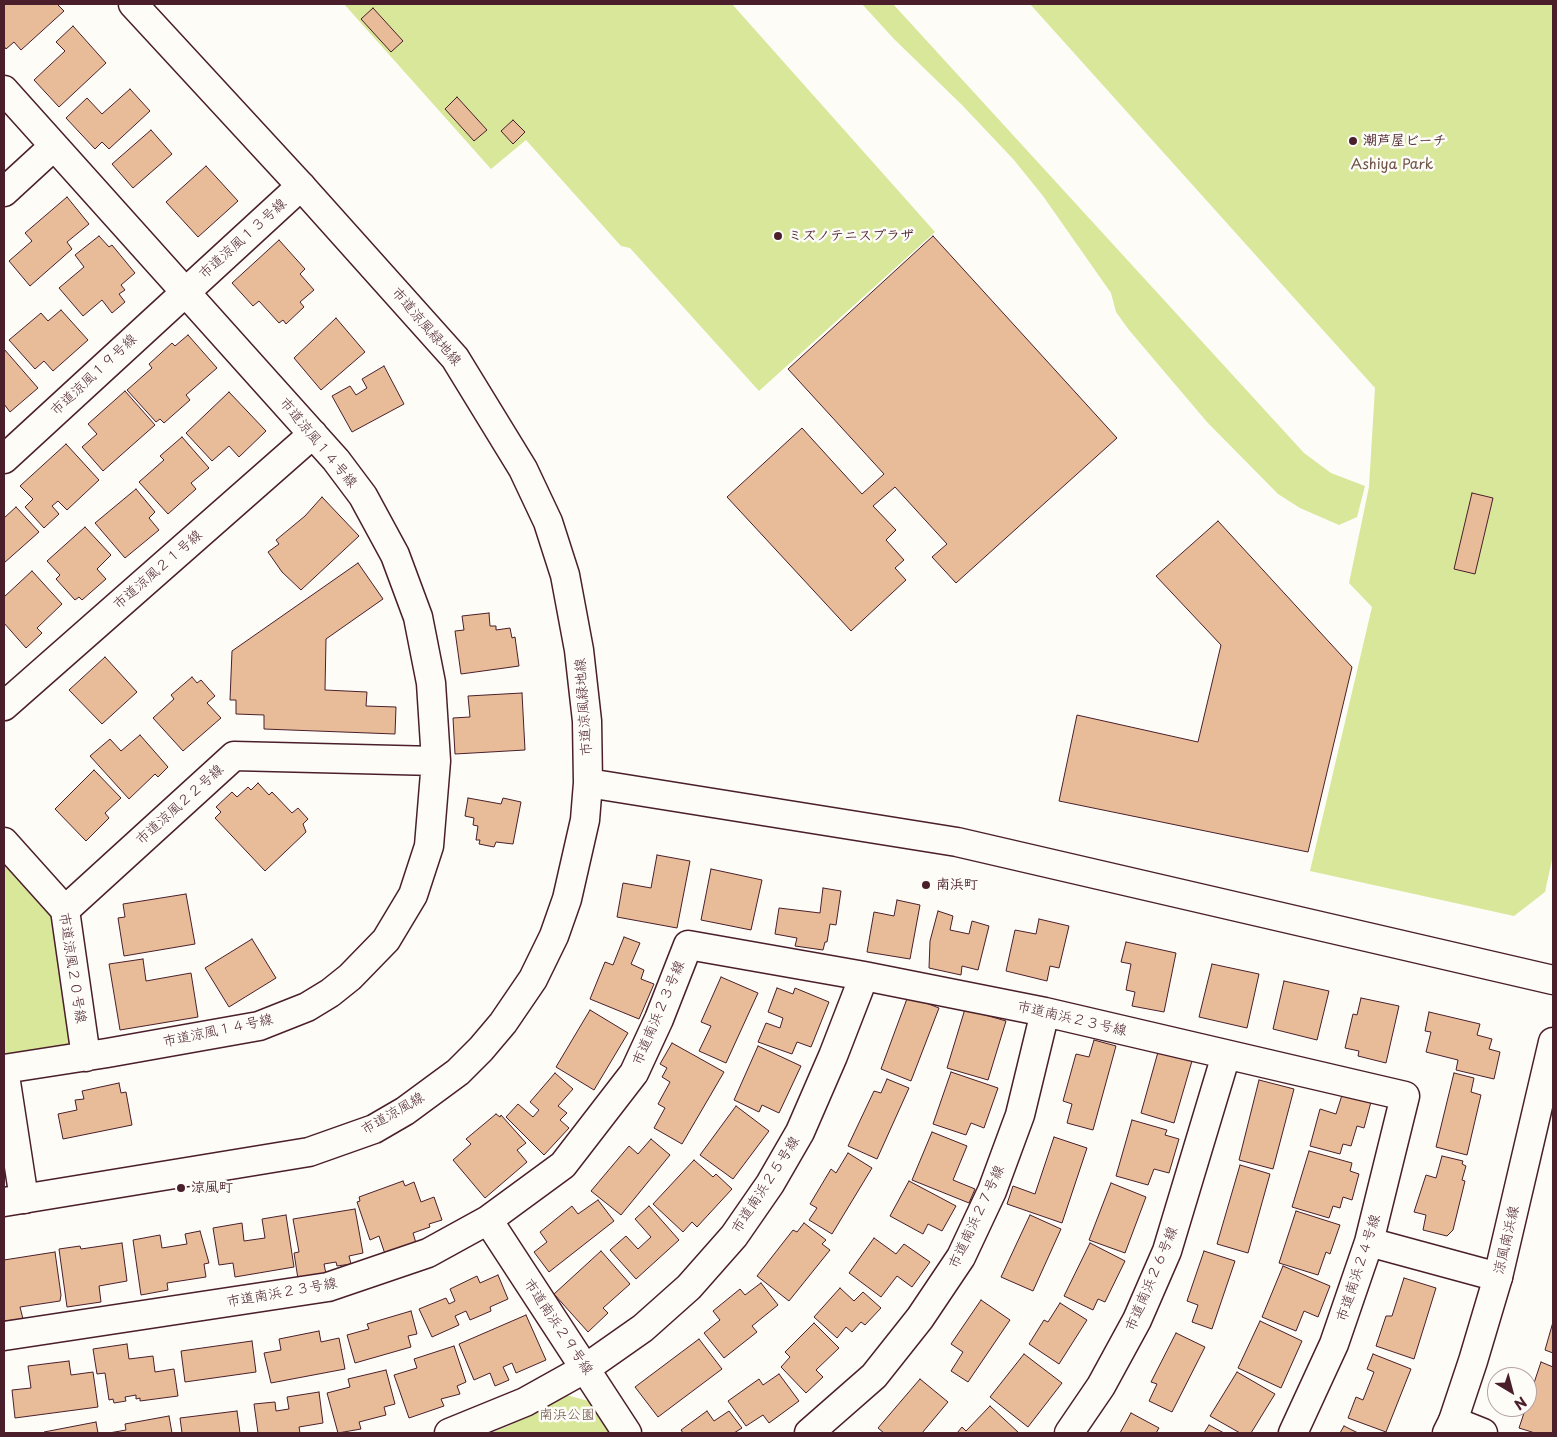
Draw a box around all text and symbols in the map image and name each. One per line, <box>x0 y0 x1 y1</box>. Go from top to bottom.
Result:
place label: 潮芦屋ビーチ <box>1363 133 1446 149</box>
marker: 潮芦屋ビーチ <box>1347 135 1359 147</box>
park label: Ashiya Park <box>1351 157 1433 173</box>
street label: 市道涼風１３号線 <box>196 195 290 283</box>
place label: ミズノテニスプラザ <box>788 228 914 244</box>
marker: ミズノテニスプラザ <box>772 230 784 242</box>
street label: 市道涼風緑地線 <box>388 285 464 369</box>
street label: 市道涼風１９号線 <box>47 331 141 419</box>
street label: 市道涼風１４号線 <box>276 395 360 491</box>
street label: 市道涼風２１号線 <box>110 527 206 613</box>
street label: 市道涼風緑地線 <box>572 658 596 756</box>
street label: 市道涼風２２号線 <box>133 761 227 849</box>
place label: 南浜町 <box>936 877 978 893</box>
marker: 南浜町 <box>920 879 932 891</box>
street label: 市道涼風２０号線 <box>55 911 89 1025</box>
street label: 市道南浜２３号線 <box>629 958 689 1068</box>
street label: 市道南浜２３号線 <box>1016 998 1128 1040</box>
street label: 市道涼風１４号線 <box>161 1011 275 1051</box>
street label: 市道涼風線 <box>358 1089 428 1139</box>
street label: 市道南浜２５号線 <box>728 1133 804 1237</box>
street label: 市道南浜２７号線 <box>946 1163 1008 1271</box>
place label: 涼風町 <box>191 1180 233 1196</box>
marker: 涼風町 <box>175 1182 187 1194</box>
street label: 涼風南浜線 <box>1491 1204 1523 1276</box>
street label: 市道南浜２４号線 <box>1334 1212 1384 1324</box>
street label: 市道南浜２６号線 <box>1122 1224 1182 1334</box>
street label: 市道南浜２３号線 <box>225 1275 339 1311</box>
street label: 市道南浜２９号線 <box>520 1276 596 1378</box>
north arrow <box>1487 1367 1537 1417</box>
text: N <box>1510 1392 1531 1415</box>
park label: 南浜公園 <box>539 1407 595 1423</box>

